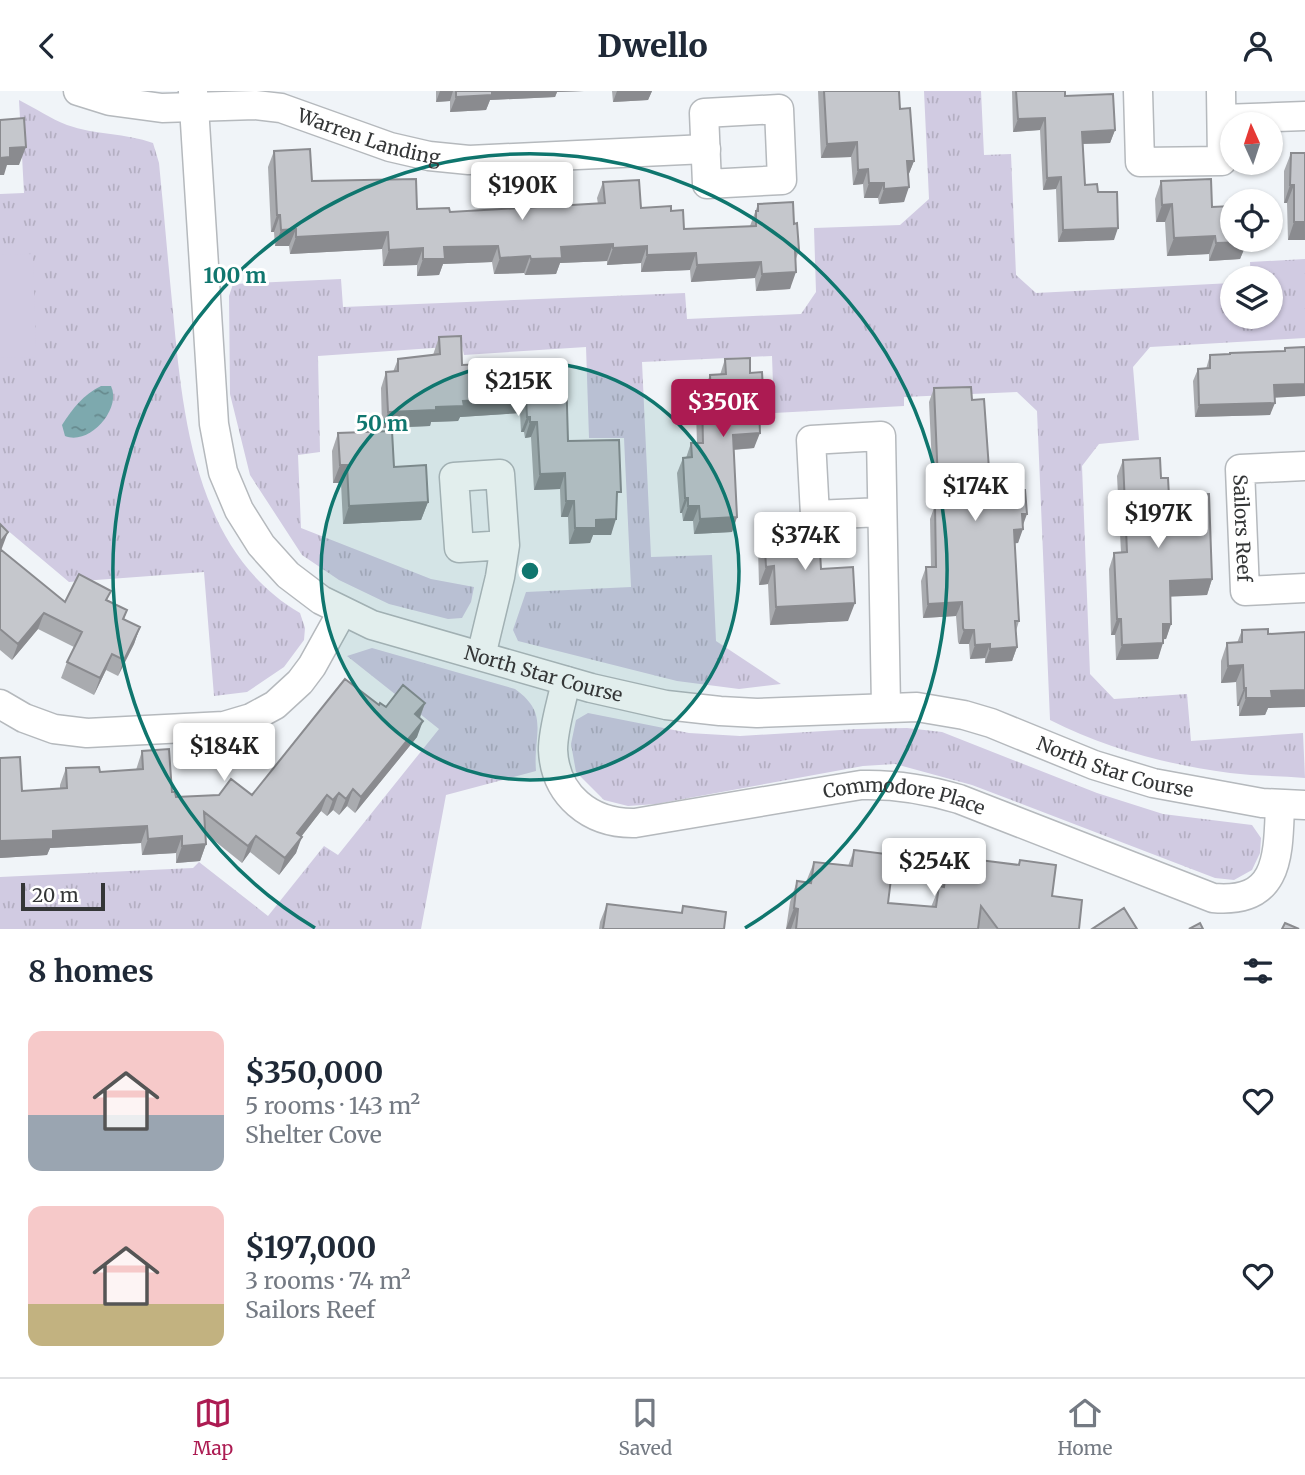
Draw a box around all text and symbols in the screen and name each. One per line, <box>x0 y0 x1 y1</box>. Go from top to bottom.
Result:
text: Dwello <box>597 26 708 66</box>
icon: back <box>28 27 66 65</box>
icon: person <box>1239 27 1277 65</box>
street label: Warren Landing <box>293 103 442 169</box>
north arrow <box>1220 112 1283 175</box>
map controls <box>1220 112 1283 329</box>
pin: $190K <box>473 163 571 222</box>
text: $190K <box>487 170 557 199</box>
button: locate <box>1220 189 1283 252</box>
text: 100 m <box>204 262 266 289</box>
button: layers <box>1220 266 1283 329</box>
pin: $215K <box>469 359 567 418</box>
text: $215K <box>484 366 552 395</box>
pin: $350K <box>674 379 772 439</box>
text: $350K <box>687 387 759 416</box>
text: 50 m <box>356 410 408 437</box>
pin: $174K <box>926 463 1024 523</box>
text: $174K <box>942 471 1008 500</box>
street label: Sailors Reef <box>1228 474 1257 583</box>
pin: $197K <box>1109 491 1207 550</box>
text: $197K <box>1124 498 1192 527</box>
pin: $374K <box>756 512 854 572</box>
text: $374K <box>770 520 840 549</box>
centre of rings <box>518 559 542 583</box>
street label: North Star Course <box>462 640 625 707</box>
pin: $184K <box>175 723 273 783</box>
text: $184K <box>189 731 259 760</box>
street label: North Star Course <box>1033 731 1196 802</box>
street label: Commodore Place <box>821 773 989 820</box>
pin: $254K <box>885 839 983 898</box>
text: $254K <box>898 846 970 875</box>
scale bar <box>21 880 105 912</box>
text: 20 m <box>32 883 79 907</box>
text: 8 homes <box>28 952 154 990</box>
icon: filters <box>1239 952 1277 990</box>
text: $350,000 <box>245 1053 383 1091</box>
icon: home <box>84 1059 168 1143</box>
icon: heart <box>1239 1082 1277 1120</box>
text: 5 rooms · 143 m² <box>245 1091 420 1120</box>
text: Shelter Cove <box>245 1120 382 1149</box>
text: $197,000 <box>245 1228 376 1266</box>
icon: home <box>84 1234 168 1318</box>
icon: heart <box>1239 1257 1277 1295</box>
text: 3 rooms · 74 m² <box>245 1266 411 1295</box>
text: Sailors Reef <box>245 1295 375 1324</box>
tab: Map <box>193 1394 233 1460</box>
tab: Saved <box>618 1394 672 1460</box>
tab: Home <box>1058 1394 1112 1460</box>

